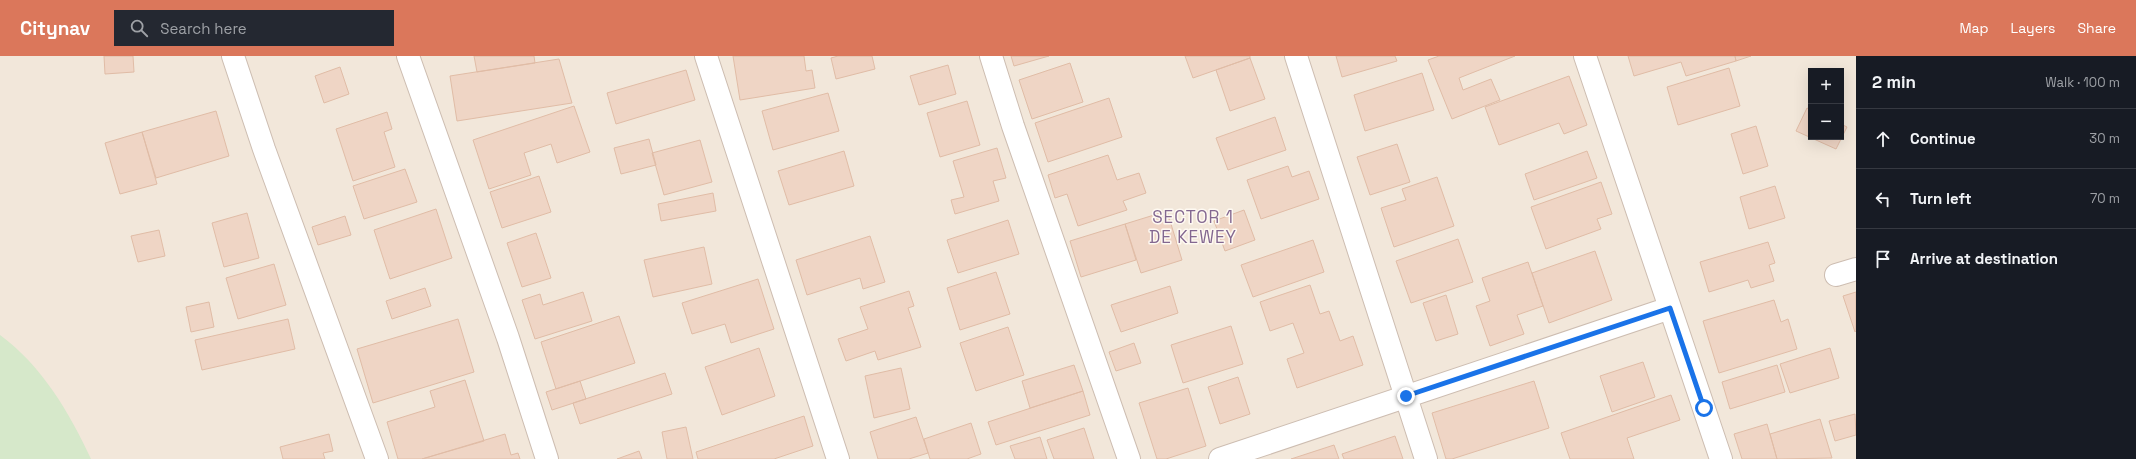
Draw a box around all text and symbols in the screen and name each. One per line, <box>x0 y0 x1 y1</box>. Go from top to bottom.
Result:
search box <box>114 10 394 46</box>
text: Citynav <box>20 16 90 41</box>
icon: search <box>128 17 150 39</box>
text: Search here <box>160 19 247 38</box>
text: Map <box>1959 19 1989 37</box>
text: Layers <box>2011 19 2055 37</box>
text: Share <box>2077 19 2116 37</box>
map controls <box>1808 68 1844 140</box>
button: + <box>1808 68 1844 104</box>
text: 2 min <box>1872 71 1916 93</box>
text: Walk · 100 m <box>2045 74 2120 91</box>
button: − <box>1808 104 1844 140</box>
icon: ahead <box>1872 128 1894 150</box>
text: Continue <box>1910 129 1976 148</box>
text: 30 m <box>2089 130 2120 147</box>
icon: left <box>1872 188 1894 210</box>
text: Turn left <box>1910 189 1972 208</box>
text: 70 m <box>2090 190 2120 207</box>
district label: SECTOR 1 DE KEWEY <box>1149 206 1237 248</box>
icon: arrive <box>1872 248 1894 270</box>
text: Arrive at destination <box>1910 249 2058 268</box>
route end <box>1397 387 1415 405</box>
route start <box>1695 399 1713 417</box>

